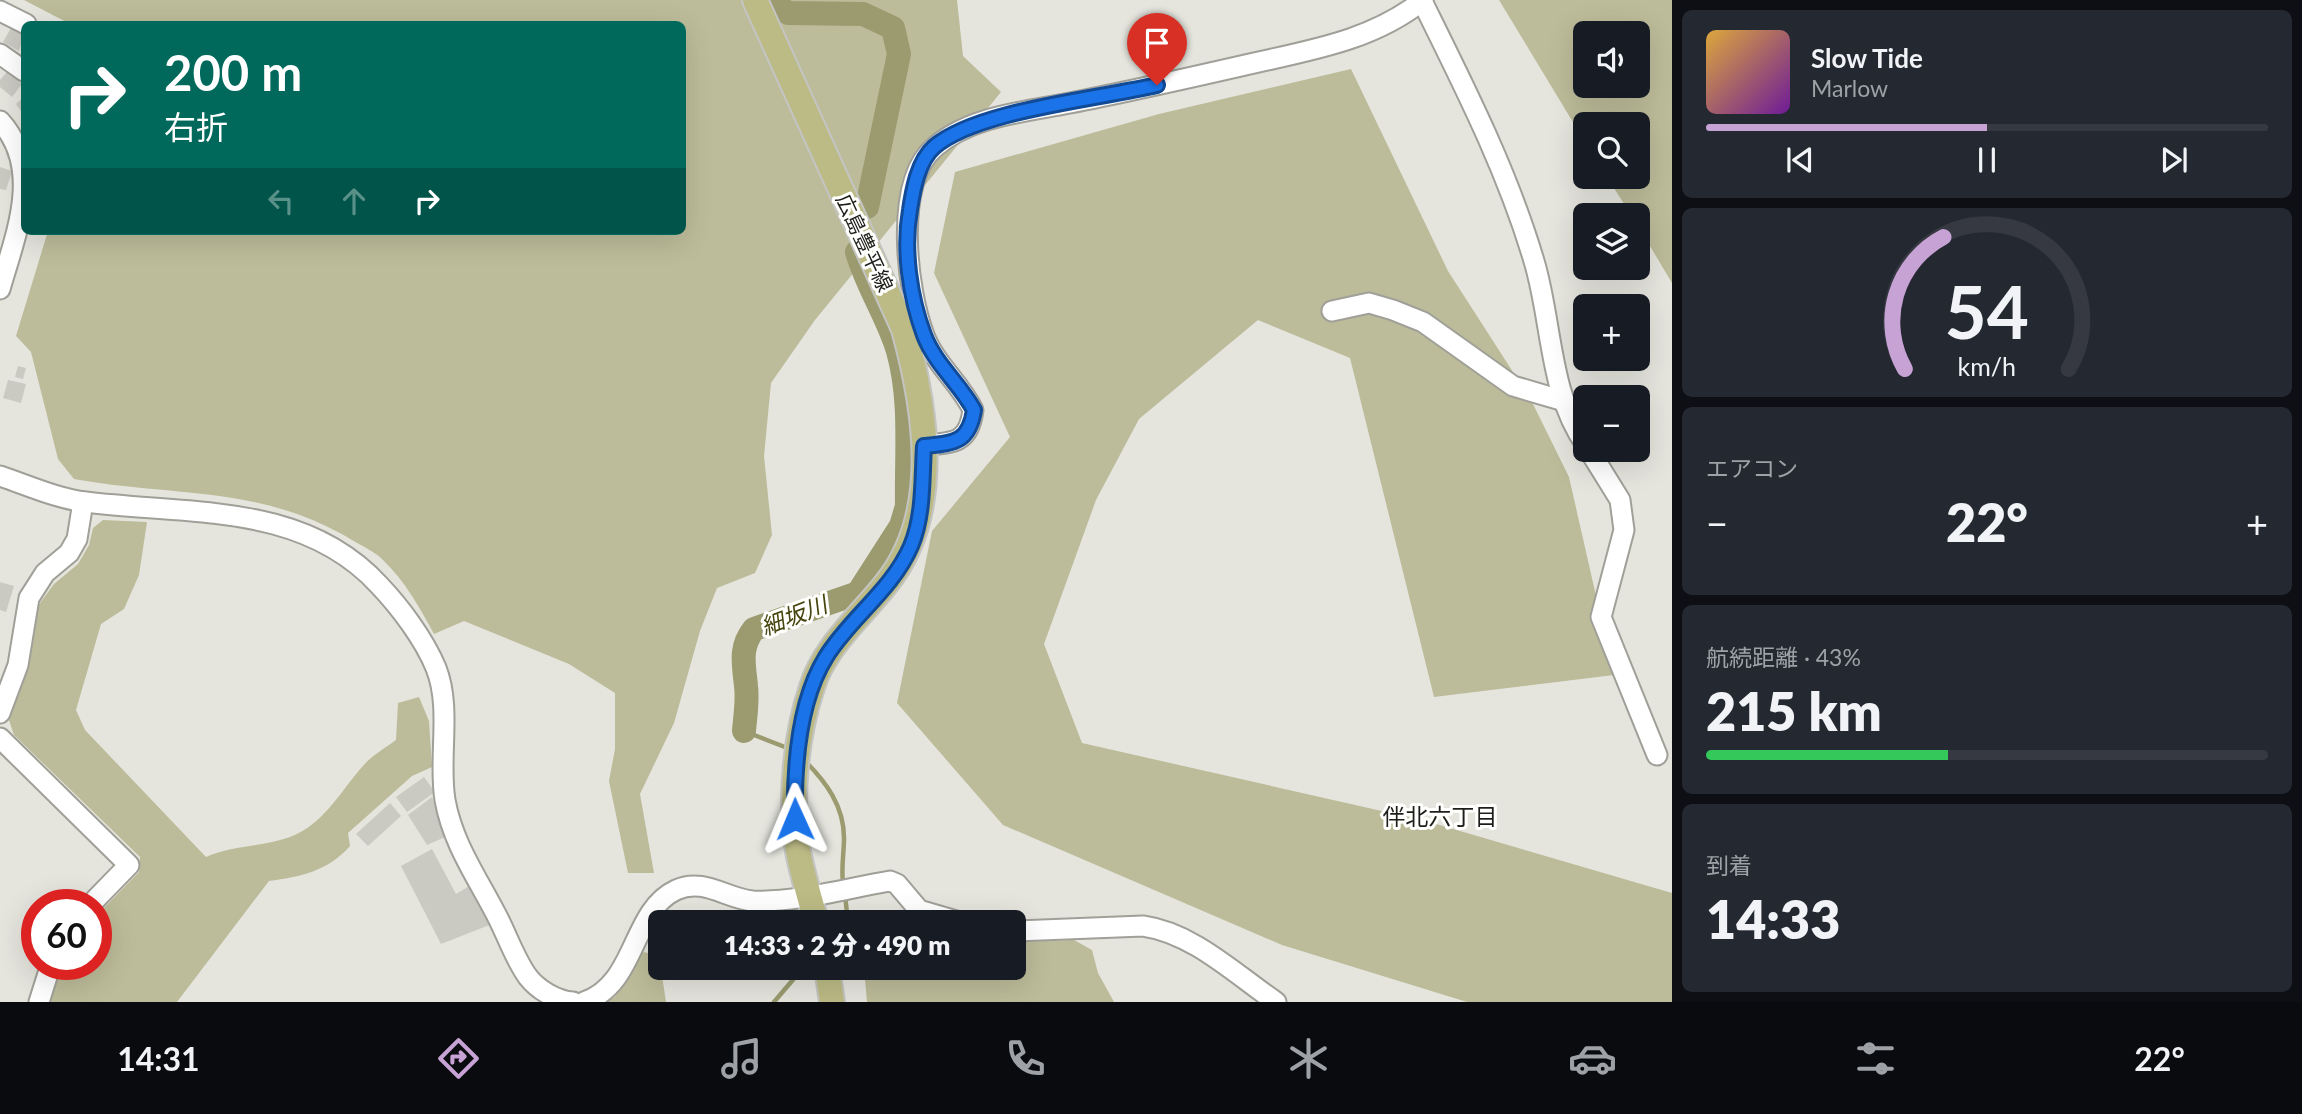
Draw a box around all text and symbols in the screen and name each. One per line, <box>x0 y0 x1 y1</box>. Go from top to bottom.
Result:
pin <box>1127 13 1187 85</box>
map controls <box>1573 21 1650 462</box>
button: sound <box>1573 21 1650 98</box>
icon: arrive <box>1138 24 1176 62</box>
text: Slow Tide <box>1811 42 1923 74</box>
text: 200 m <box>164 43 302 101</box>
icon: right <box>49 49 140 140</box>
text: Marlow <box>1811 74 1888 102</box>
text: 右折 <box>164 107 228 146</box>
button: search <box>1573 112 1650 189</box>
icon: previous <box>1781 141 1819 179</box>
icon: pause <box>1968 141 2006 179</box>
icon: next <box>2155 141 2193 179</box>
icon: left <box>262 182 300 220</box>
icon: ahead <box>335 182 373 220</box>
icon: right <box>408 182 446 220</box>
street label: 広島豊平線 <box>832 190 899 295</box>
button: layers <box>1573 203 1650 280</box>
text: 54 <box>1945 267 2029 355</box>
button: + <box>1573 294 1650 371</box>
text: km/h <box>1958 350 2016 380</box>
button: − <box>1573 385 1650 462</box>
text: エアコン <box>1706 454 1798 482</box>
text: 22° <box>1946 491 2028 553</box>
text: − <box>1706 500 1728 546</box>
text: + <box>2246 500 2268 546</box>
water label: 細坂川 <box>756 589 834 641</box>
text: 航続距離 · 43% <box>1706 643 1861 671</box>
text: 215 km <box>1706 680 1882 742</box>
position arrow <box>758 782 832 856</box>
district label: 伴北六丁目 <box>1383 802 1498 830</box>
text: 到着 <box>1706 851 1752 879</box>
text: 14:33 <box>1706 888 1840 950</box>
speed limit sign: 60 <box>21 889 112 980</box>
text: 14:33 · 2 分 · 490 m <box>724 929 950 961</box>
icon: directions <box>434 1034 483 1083</box>
icon: music <box>717 1034 766 1083</box>
icon: phone <box>1001 1034 1050 1083</box>
icon: climate <box>1284 1034 1333 1083</box>
icon: car <box>1568 1034 1617 1083</box>
icon: filters <box>1851 1034 1900 1083</box>
text: 14:31 <box>117 1039 200 1078</box>
text: 22° <box>2134 1039 2185 1078</box>

